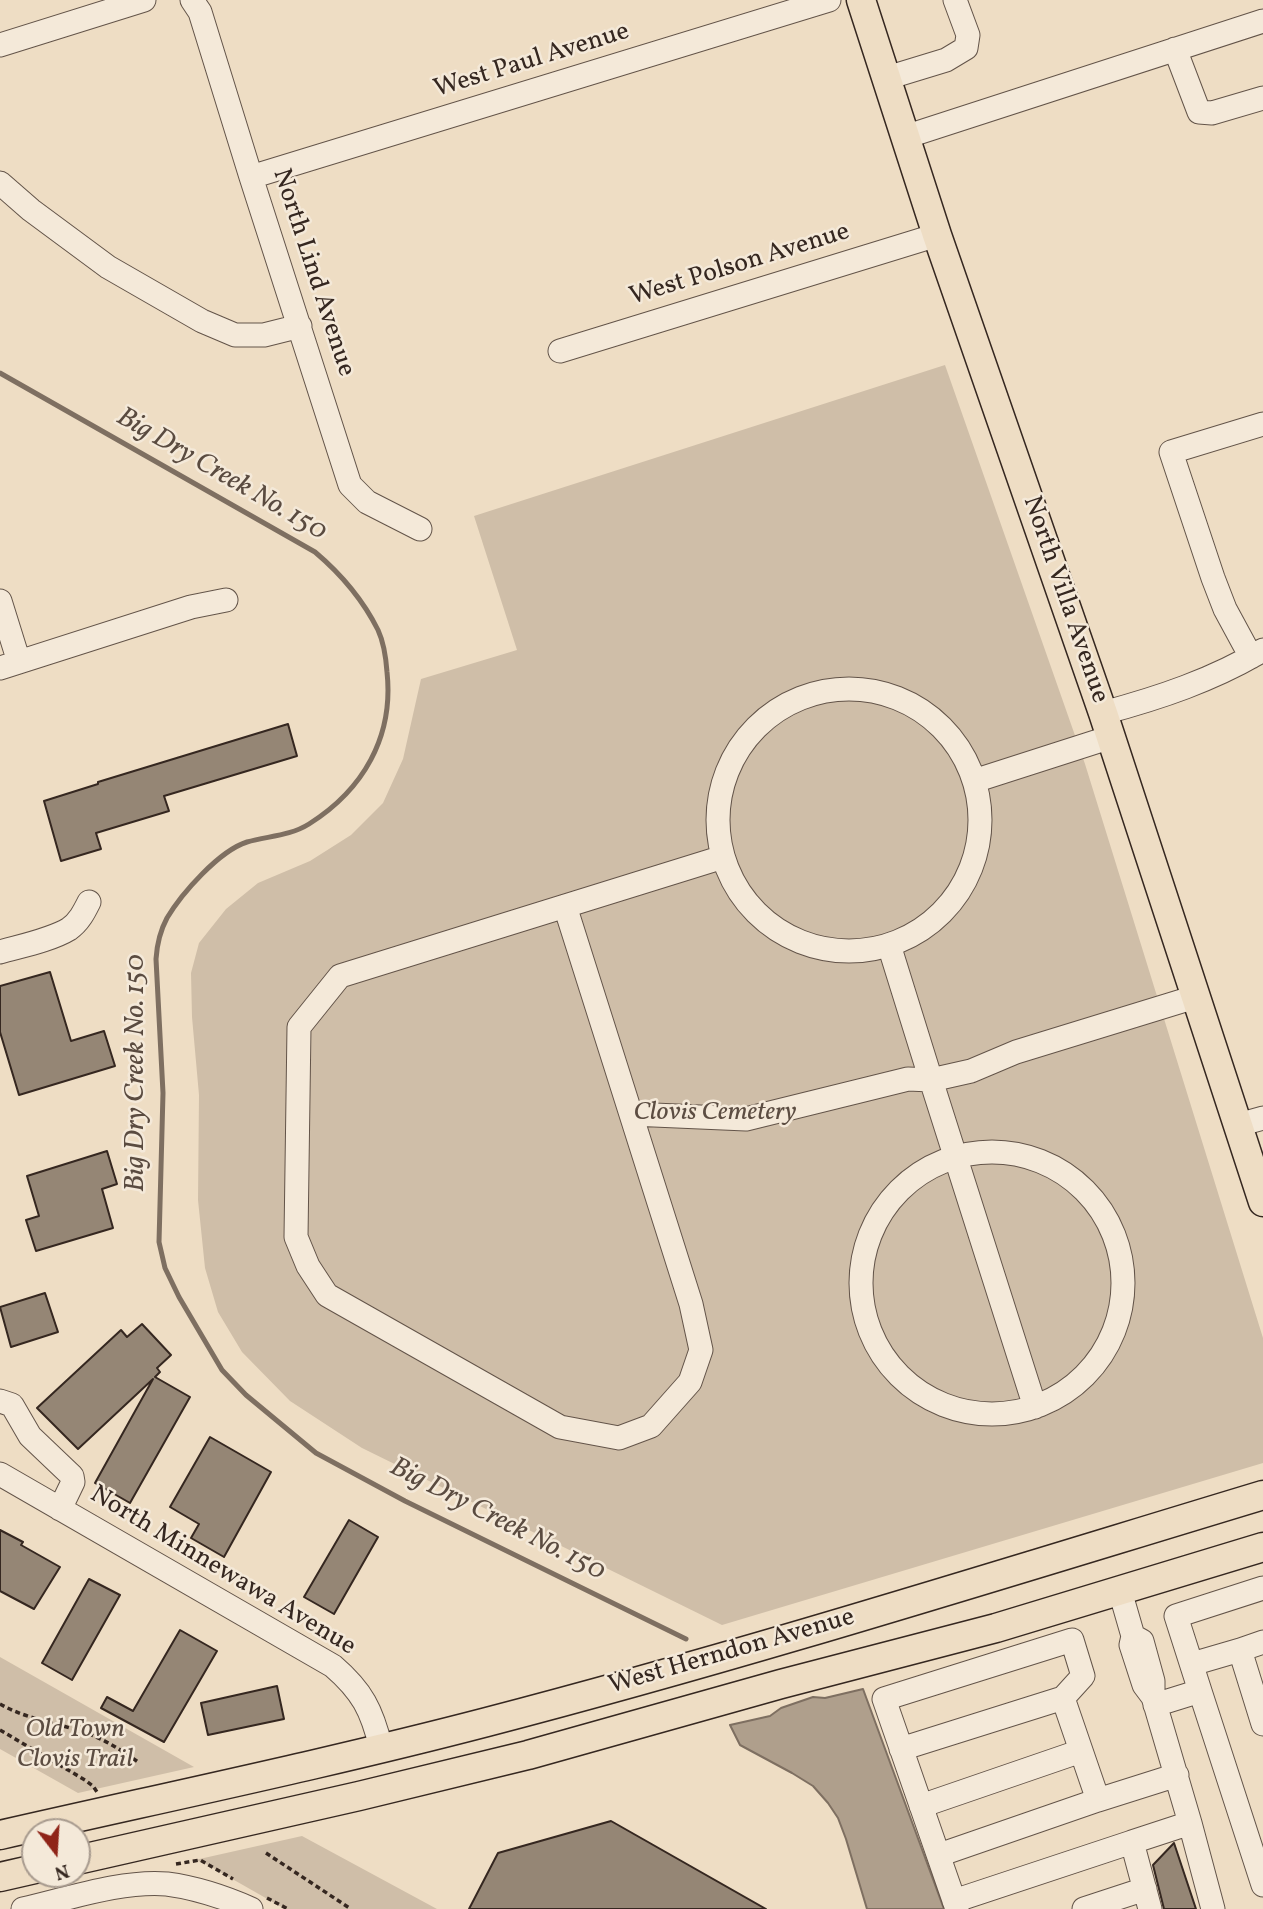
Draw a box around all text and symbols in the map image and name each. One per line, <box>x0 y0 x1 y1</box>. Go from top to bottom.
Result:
street label: West Paul Avenue <box>431 17 633 107</box>
street label: North Lind Avenue <box>264 165 360 381</box>
street label: West Polson Avenue <box>626 218 854 314</box>
water label: Big Dry Creek No. 150 <box>109 402 333 550</box>
street label: North Villa Avenue <box>1014 492 1114 708</box>
water label: Big Dry Creek No. 150 <box>121 954 155 1192</box>
park label: Clovis Cemetery <box>634 1098 796 1130</box>
water label: Big Dry Creek No. 150 <box>383 1452 611 1590</box>
street label: North Minnewawa Avenue <box>83 1480 361 1664</box>
street label: West Herndon Avenue <box>605 1603 859 1703</box>
park label: Old Town Clovis Trail <box>17 1715 133 1776</box>
north arrow <box>21 1818 91 1888</box>
text: N <box>51 1857 72 1886</box>

